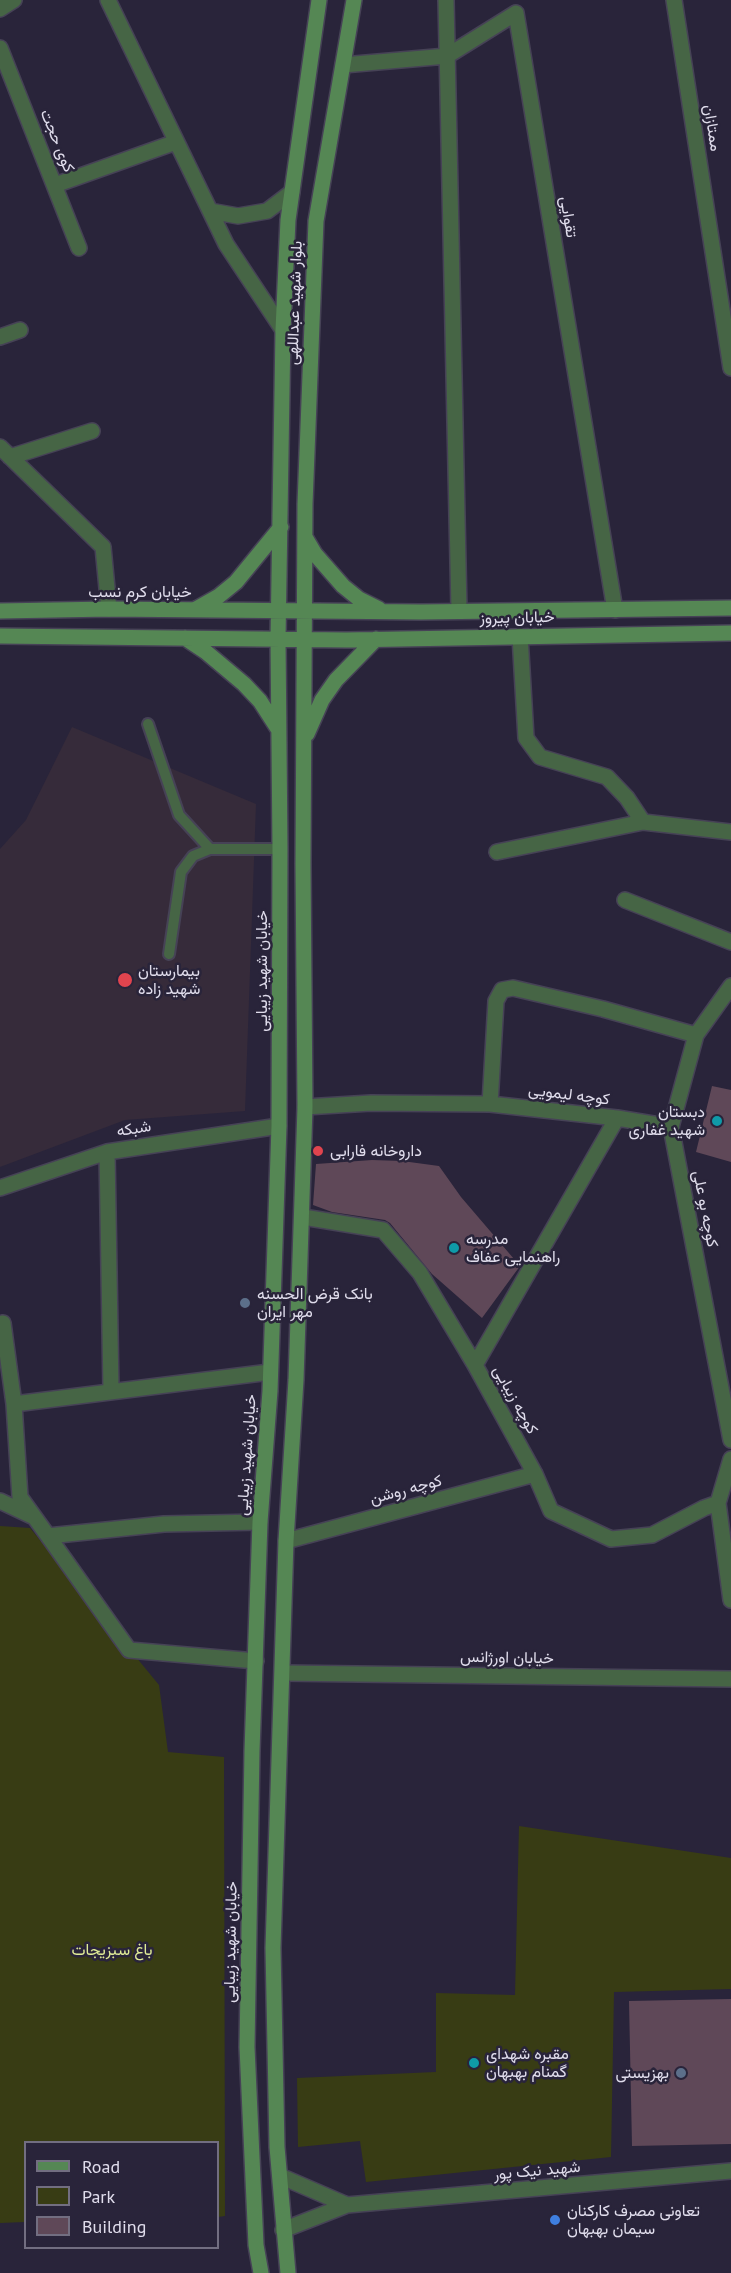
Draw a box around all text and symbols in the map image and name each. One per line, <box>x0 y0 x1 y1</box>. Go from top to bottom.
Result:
street label: ممتازان <box>699 103 725 153</box>
street label: کوی حجت <box>36 107 78 175</box>
street label: تقوایی <box>555 195 581 239</box>
street label: بلوار شهید عبداللهی <box>283 241 307 365</box>
street label: خیابان کرم نسب <box>88 582 192 602</box>
street label: خیابان پیروز <box>479 608 555 628</box>
street label: خیابان شهید زیبایی <box>252 910 272 1032</box>
place label: بیمارستان شهید زاده <box>138 961 200 999</box>
marker: بیمارستان شهید زاده <box>116 971 134 989</box>
street label: کوچه لیمویی <box>527 1080 611 1110</box>
place label: دبستان شهید غفاری <box>629 1102 705 1140</box>
marker: دبستان شهید غفاری <box>710 1114 724 1128</box>
street label: شبکه <box>115 1117 153 1141</box>
place label: داروخانه فارابی <box>330 1141 422 1161</box>
marker: داروخانه فارابی <box>311 1144 325 1158</box>
street label: کوچه بو علی <box>688 1169 722 1249</box>
place label: مدرسه راهنمایی عفاف <box>466 1229 560 1267</box>
marker: مدرسه راهنمایی عفاف <box>447 1241 461 1255</box>
place label: بانک قرض الحسنه مهر ایران <box>257 1284 373 1322</box>
marker: بانک قرض الحسنه مهر ایران <box>238 1296 252 1310</box>
street label: کوچه زیبایی <box>488 1362 542 1438</box>
street label: خیابان شهید زیبایی <box>233 1394 261 1516</box>
street label: کوچه روشن <box>368 1471 444 1509</box>
street label: خیابان اورژانس <box>460 1648 554 1668</box>
street label: خیابان شهید زیبایی <box>220 1881 242 2003</box>
park label: باغ سبزیجات <box>72 1940 152 1960</box>
place label: مقبره شهدای گمنام بهبهان <box>486 2044 569 2082</box>
marker: مقبره شهدای گمنام بهبهان <box>467 2056 481 2070</box>
place label: بهزیستی <box>616 2063 669 2083</box>
marker: بهزیستی <box>674 2066 688 2080</box>
legend <box>24 2141 219 2249</box>
text: Road <box>82 2155 120 2178</box>
street label: شهید نیک پور <box>493 2158 581 2184</box>
text: Park <box>82 2185 115 2208</box>
place label: تعاونی مصرف کارکنان سیمان بهبهان <box>567 2201 700 2239</box>
marker: تعاونی مصرف کارکنان سیمان بهبهان <box>548 2213 562 2227</box>
text: Building <box>82 2215 146 2238</box>

